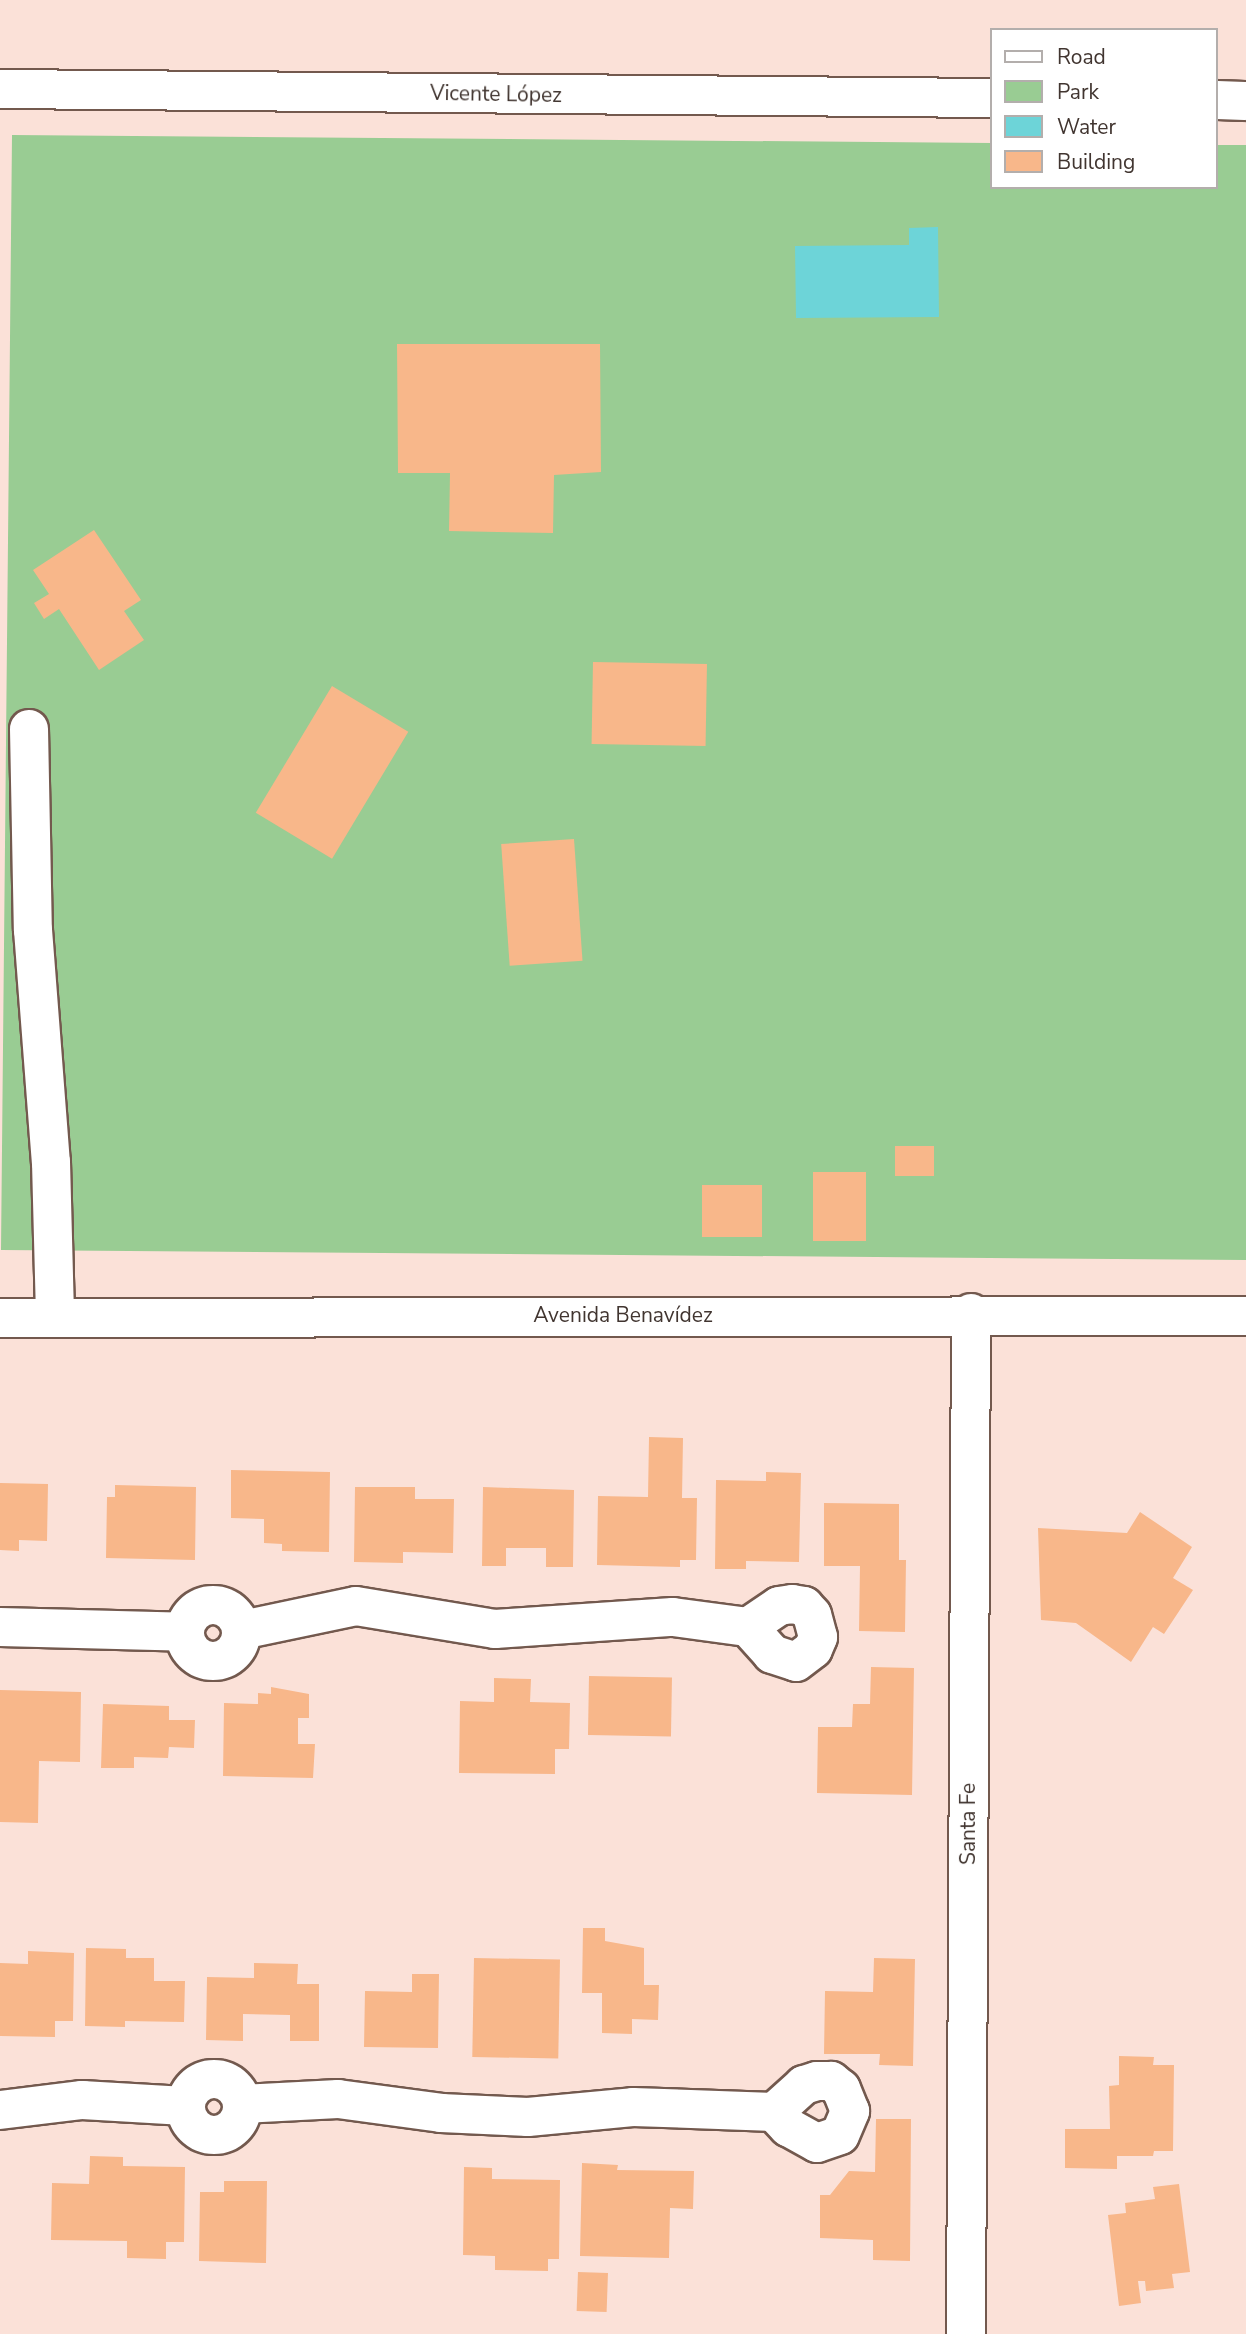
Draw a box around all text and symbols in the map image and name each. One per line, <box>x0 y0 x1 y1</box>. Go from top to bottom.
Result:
legend <box>990 28 1218 189</box>
text: Road <box>1057 43 1106 71</box>
text: Park <box>1057 78 1099 106</box>
street label: Vicente López <box>430 80 562 108</box>
text: Water <box>1057 113 1116 141</box>
text: Building <box>1057 148 1135 176</box>
street label: Avenida Benavídez <box>533 1302 713 1328</box>
street label: Santa Fe <box>955 1783 981 1865</box>

